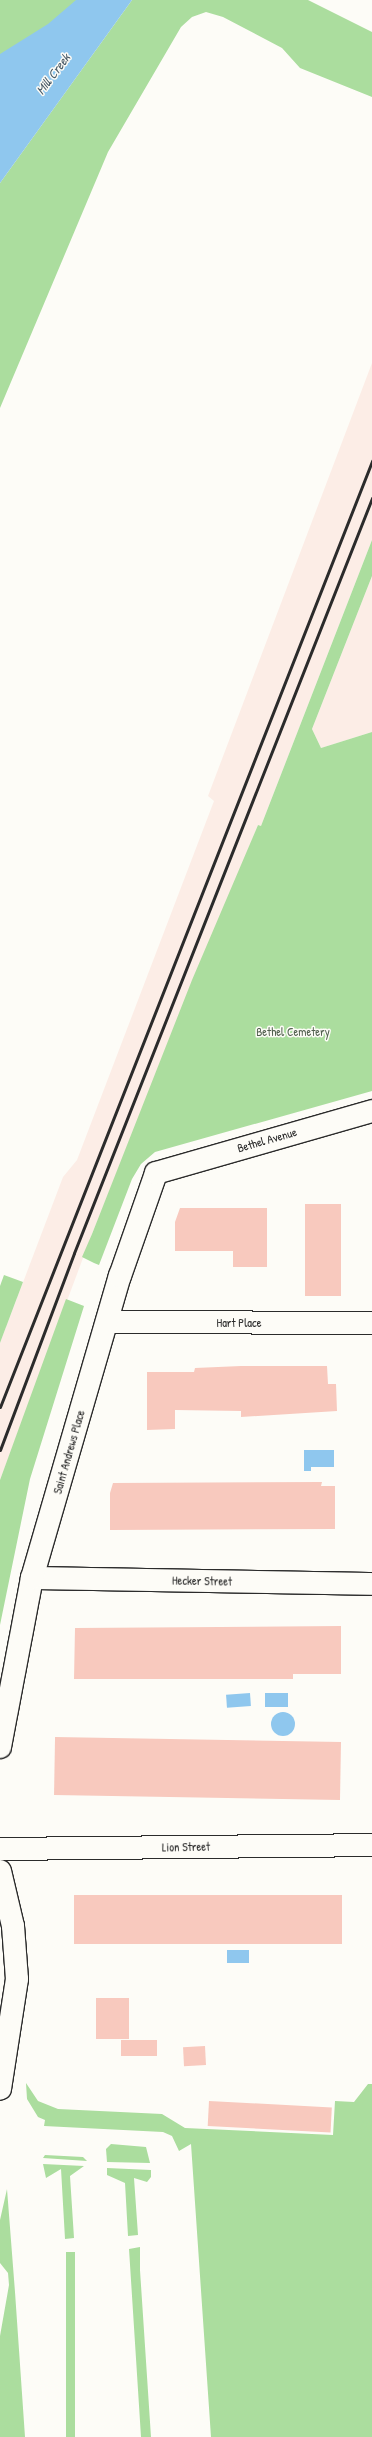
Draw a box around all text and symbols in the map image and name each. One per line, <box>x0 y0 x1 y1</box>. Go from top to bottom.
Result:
water label: Mill Creek <box>33 50 73 98</box>
park label: Bethel Cemetery <box>256 1025 330 1039</box>
street label: Bethel Avenue <box>236 1125 298 1155</box>
street label: Hart Place <box>217 1316 261 1330</box>
street label: Saint Andrews Place <box>50 1408 88 1496</box>
street label: Hecker Street <box>172 1573 232 1589</box>
street label: Lion Street <box>162 1839 210 1855</box>

